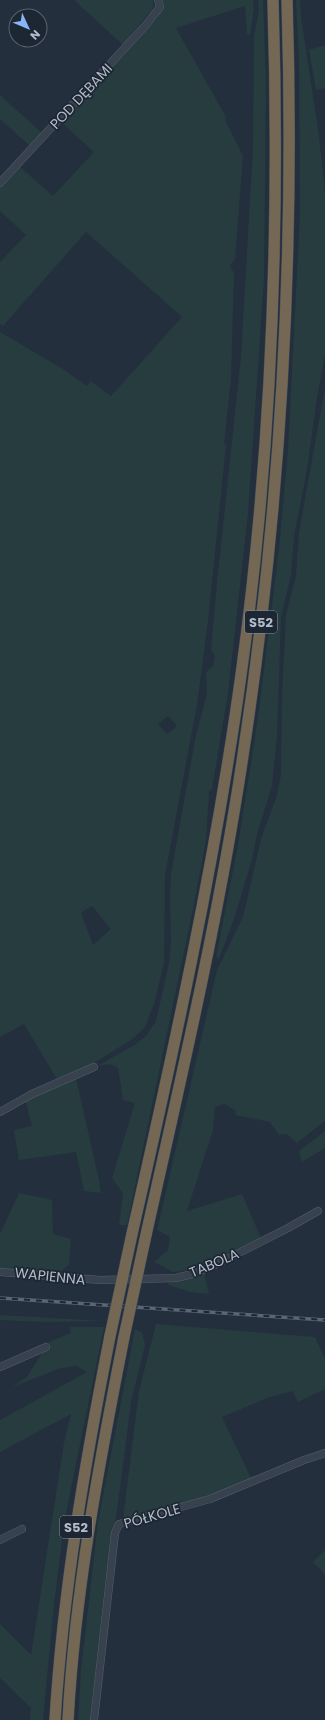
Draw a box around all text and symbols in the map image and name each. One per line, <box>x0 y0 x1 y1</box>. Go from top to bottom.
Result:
north arrow <box>8 8 48 48</box>
text: N <box>27 26 44 43</box>
street label: POD DĘBAMI <box>45 59 117 133</box>
road number: S52 <box>245 611 277 633</box>
street label: TABOLA <box>186 1244 242 1282</box>
street label: WAPIENNA <box>14 1262 86 1290</box>
street label: PÓŁKOLE <box>121 1498 183 1534</box>
road number: S52 <box>60 1516 92 1538</box>

